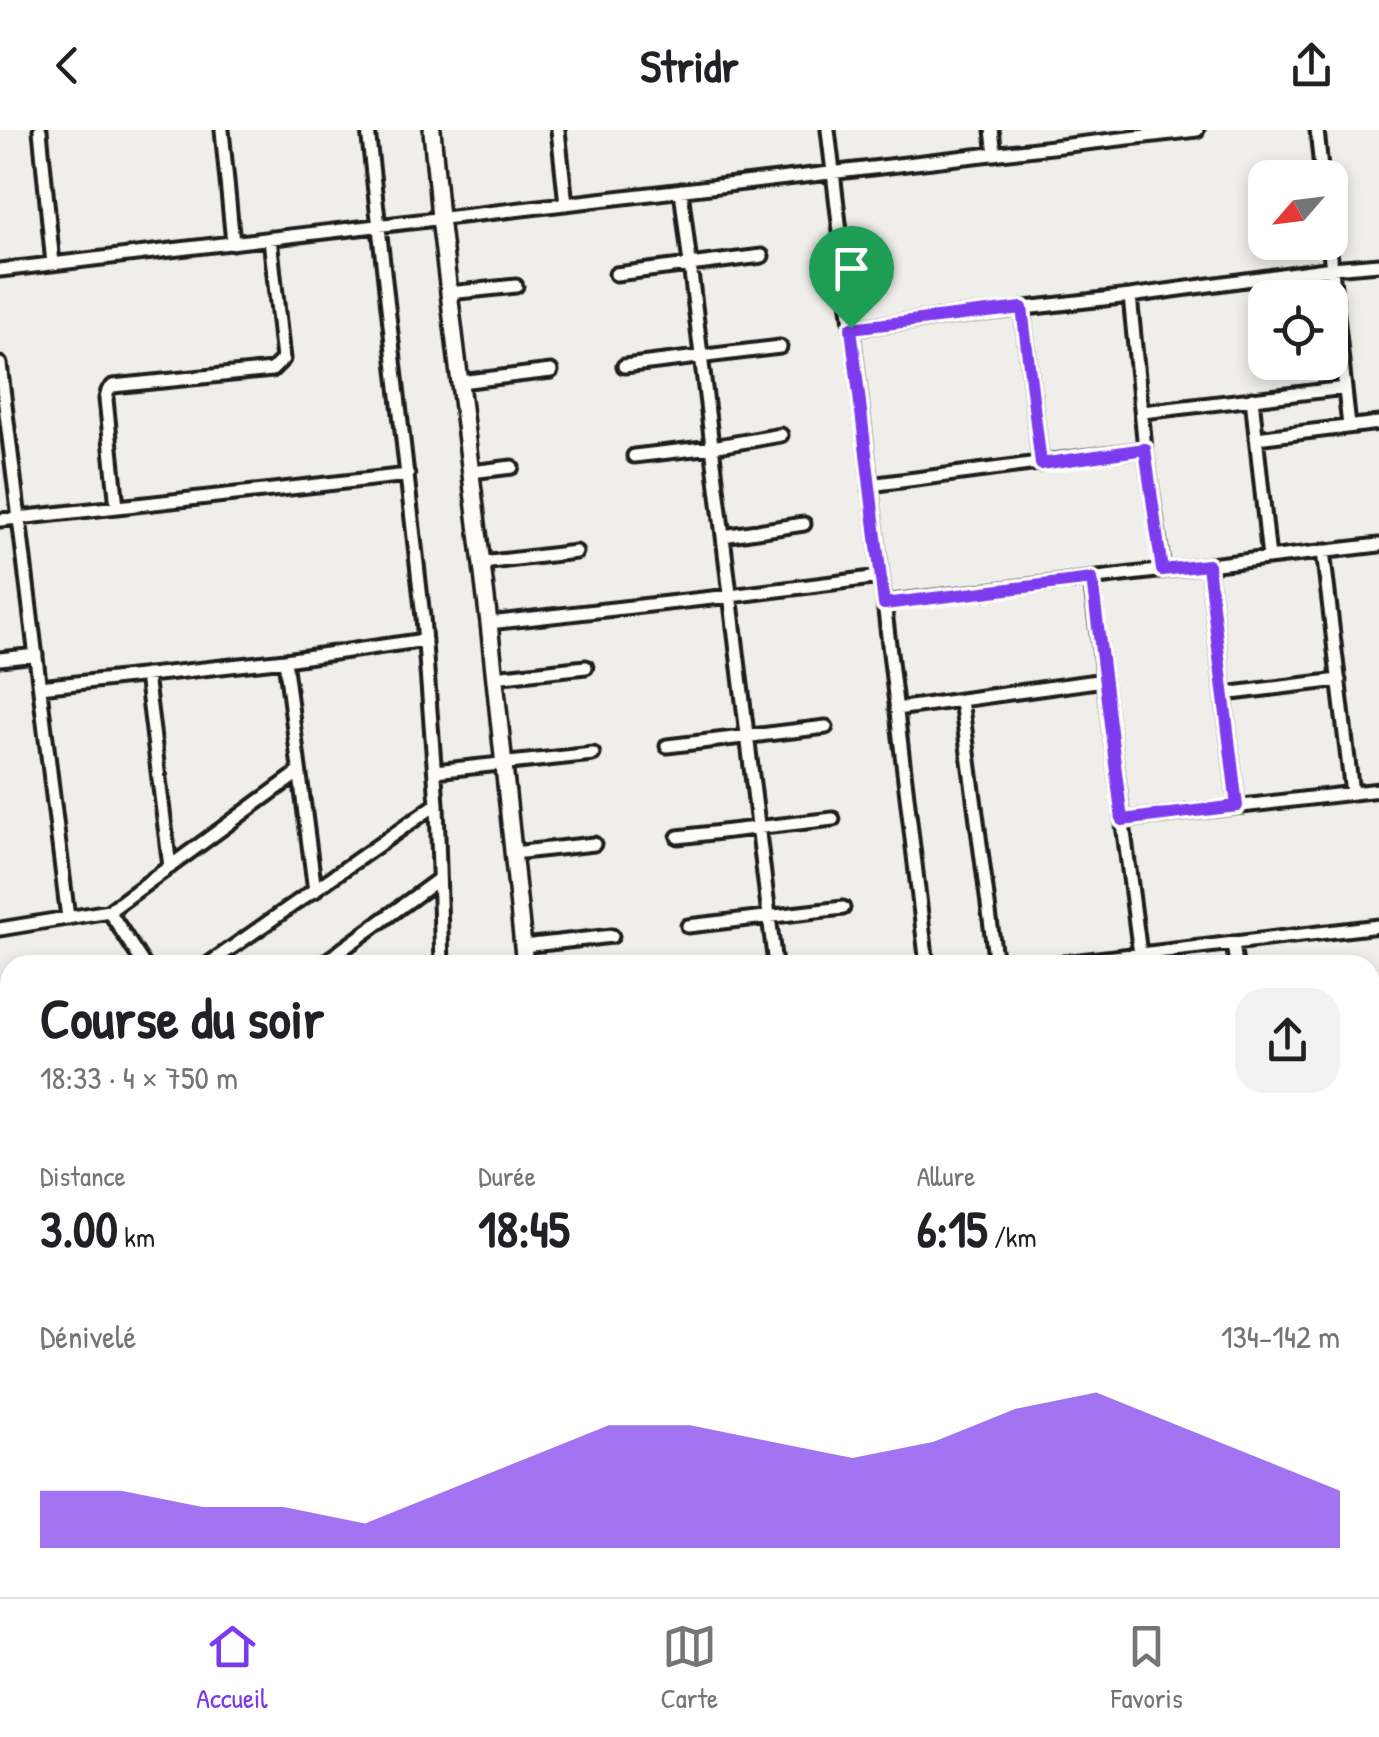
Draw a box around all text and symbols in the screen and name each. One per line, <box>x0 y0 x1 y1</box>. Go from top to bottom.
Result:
text: Stridr <box>640 35 739 96</box>
icon: back <box>40 38 95 93</box>
icon: share <box>1284 38 1339 93</box>
north arrow <box>1248 160 1348 260</box>
map controls <box>1248 160 1348 380</box>
pin <box>809 226 894 329</box>
icon: arrive <box>824 241 879 296</box>
button: locate <box>1248 280 1348 380</box>
text: Course du soir <box>40 981 324 1055</box>
button: share <box>1235 988 1340 1093</box>
text: 18:33 · 4 × 750 m <box>40 1056 238 1099</box>
text: Distance <box>40 1157 126 1195</box>
text: Durée <box>478 1157 536 1195</box>
text: Allure <box>917 1157 976 1195</box>
text: 3.00 <box>40 1195 118 1263</box>
text: 18:45 <box>478 1195 570 1263</box>
text: 6:15 <box>917 1195 988 1263</box>
text: km <box>118 1218 155 1256</box>
text: /km <box>988 1218 1036 1256</box>
text: Dénivelé <box>40 1315 136 1358</box>
text: 134–142 m <box>1221 1315 1340 1358</box>
tab: Accueil <box>196 1619 268 1717</box>
tab: Carte <box>660 1619 718 1717</box>
tab: Favoris <box>1111 1619 1183 1717</box>

